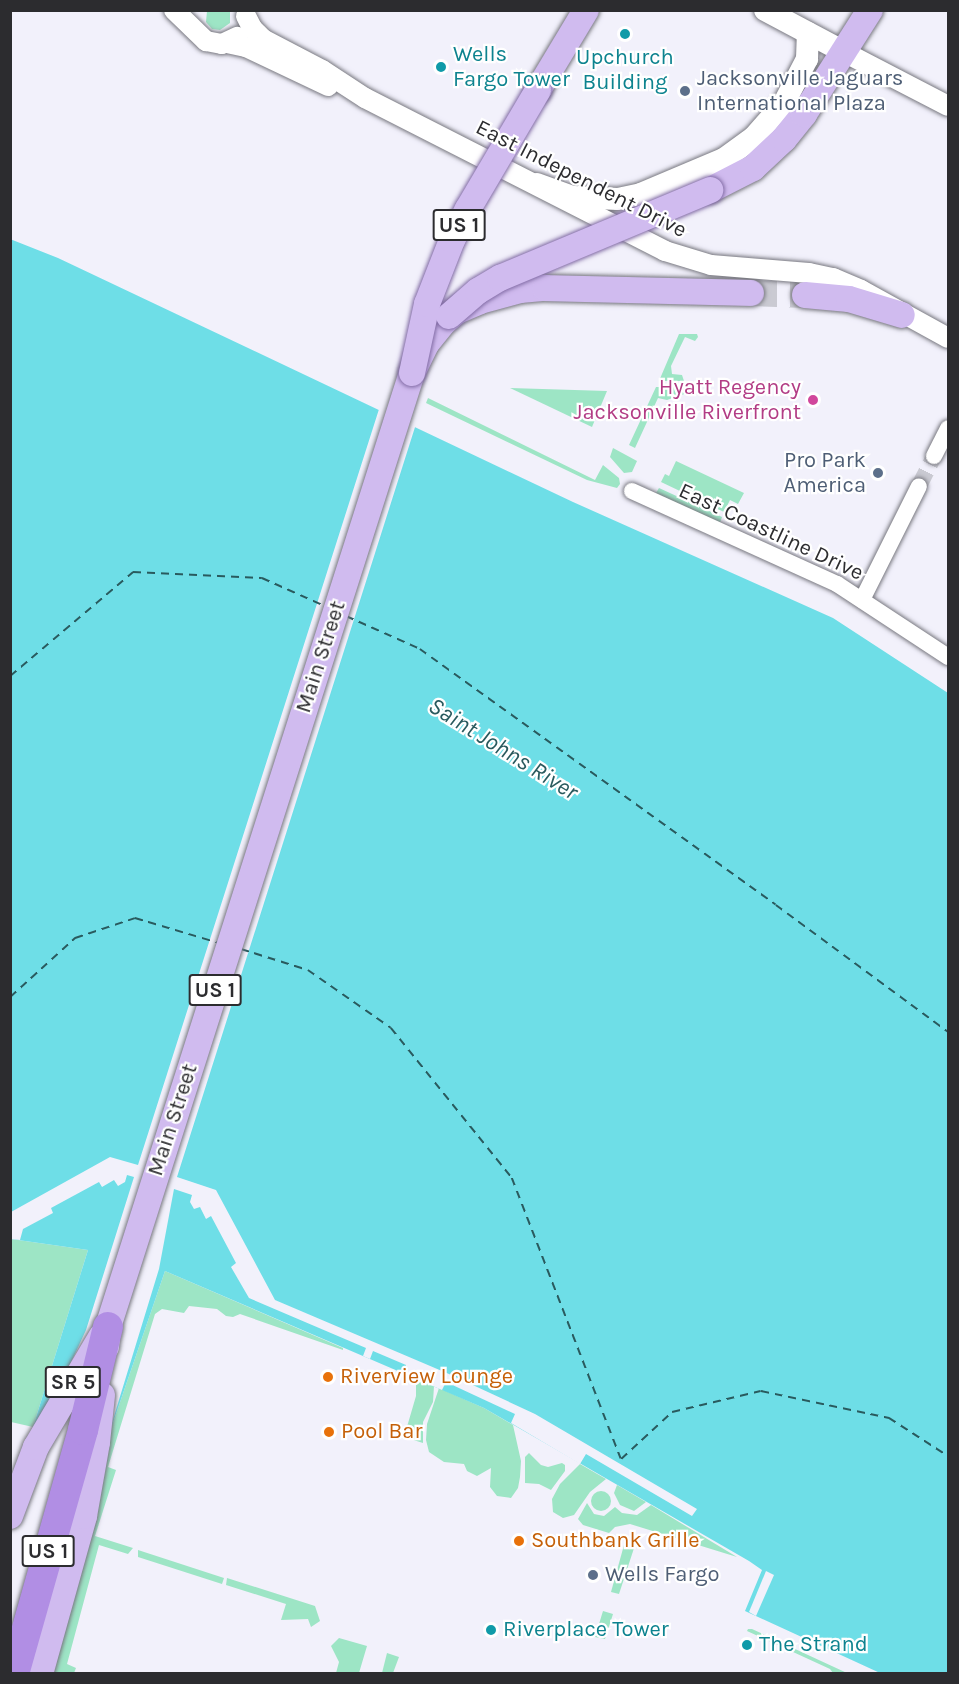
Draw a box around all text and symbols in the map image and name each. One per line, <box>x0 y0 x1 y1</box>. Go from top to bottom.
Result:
marker: Upchurch Building <box>618 27 632 41</box>
place label: Wells Fargo Tower <box>453 41 570 92</box>
place label: Upchurch Building <box>576 44 674 96</box>
marker: Wells Fargo Tower <box>434 60 448 74</box>
place label: Jacksonville Jaguars International Plaza <box>697 65 903 116</box>
marker: Jacksonville Jaguars International Plaza <box>678 84 692 98</box>
street label: East Independent Drive <box>471 114 691 244</box>
road number: US 1 <box>432 207 486 243</box>
place label: Hyatt Regency Jacksonville Riverfront <box>574 374 801 426</box>
marker: Hyatt Regency Jacksonville Riverfront <box>806 393 820 407</box>
place label: Pro Park America <box>784 447 866 499</box>
marker: Pro Park America <box>871 466 885 480</box>
street label: East Coastline Drive <box>674 478 868 586</box>
street label: Main Street <box>290 598 352 716</box>
water label: Saint Johns River <box>423 692 583 806</box>
road number: US 1 <box>188 972 242 1008</box>
street label: Main Street <box>142 1061 204 1179</box>
road number: SR 5 <box>44 1364 101 1400</box>
place label: Riverview Lounge <box>340 1364 513 1390</box>
marker: Riverview Lounge <box>321 1370 335 1384</box>
place label: Pool Bar <box>341 1419 422 1445</box>
marker: Pool Bar <box>322 1425 336 1439</box>
place label: Southbank Grille <box>531 1528 700 1554</box>
road number: US 1 <box>21 1533 75 1569</box>
marker: Southbank Grille <box>512 1534 526 1548</box>
place label: Wells Fargo <box>605 1562 720 1588</box>
marker: Wells Fargo <box>586 1568 600 1582</box>
place label: Riverplace Tower <box>503 1617 669 1643</box>
marker: Riverplace Tower <box>484 1623 498 1637</box>
place label: The Strand <box>759 1632 868 1658</box>
marker: The Strand <box>740 1638 754 1652</box>

